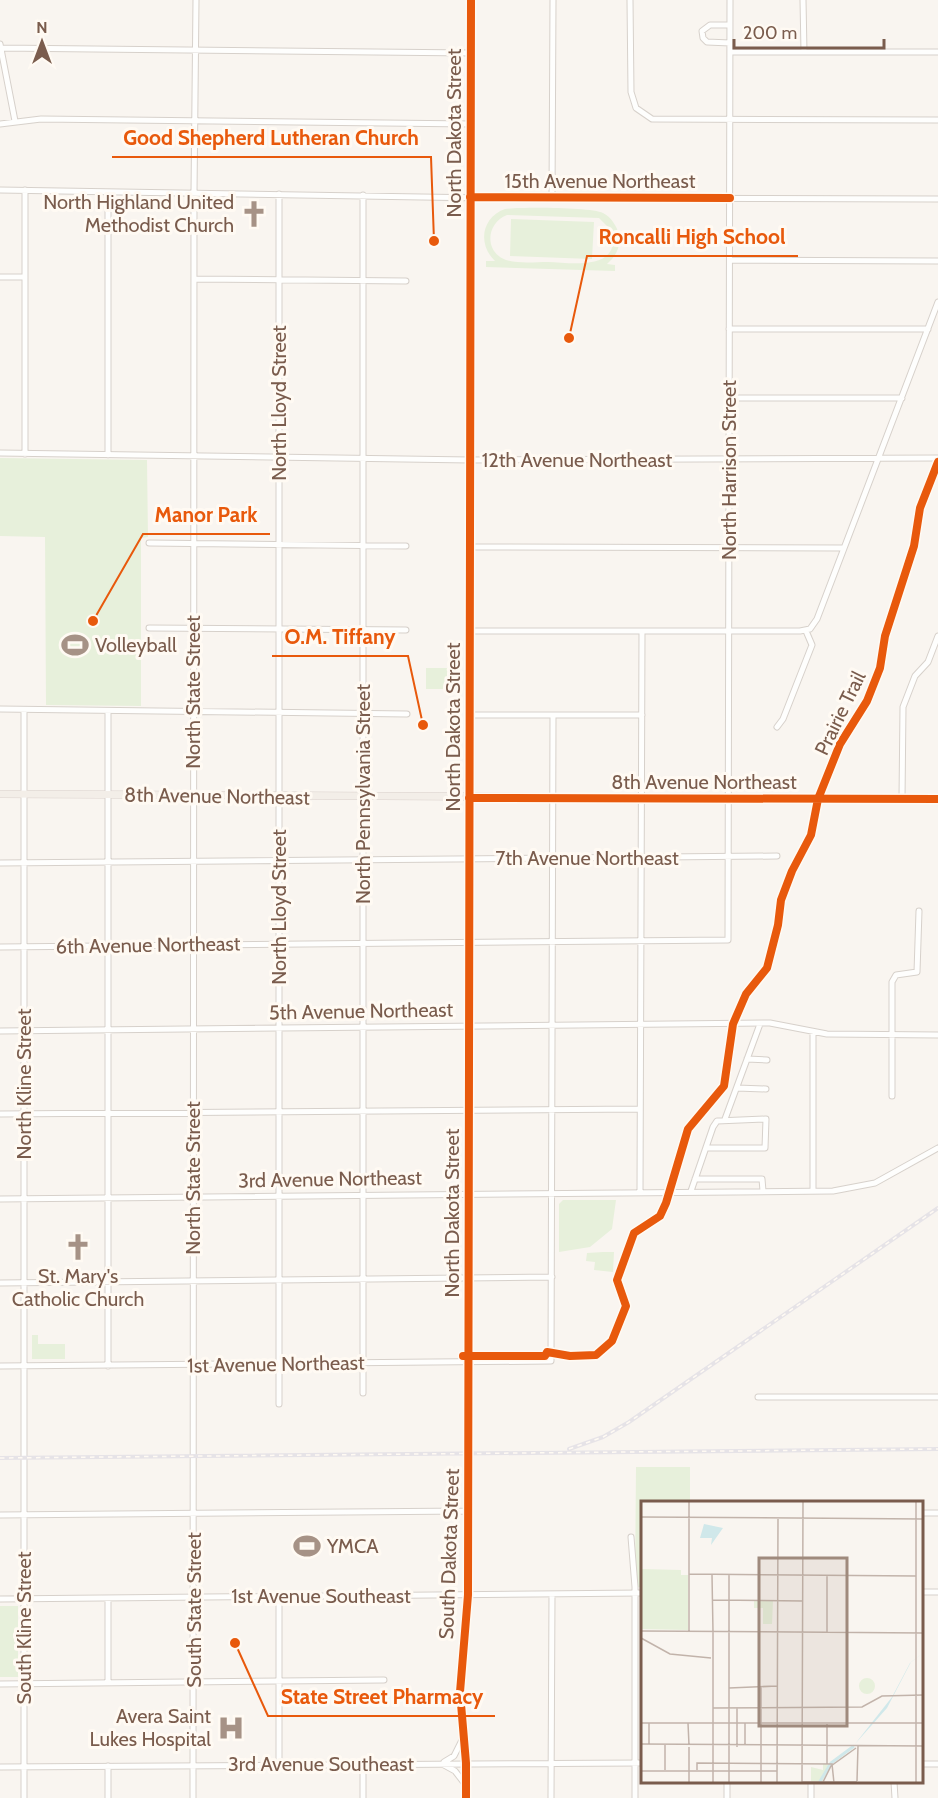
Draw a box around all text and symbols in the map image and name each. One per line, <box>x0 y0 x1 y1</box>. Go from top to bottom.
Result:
north arrow <box>12 12 72 72</box>
scale bar <box>734 12 884 50</box>
text: N <box>36 18 48 37</box>
text: 200 m <box>743 22 797 44</box>
street label: North Dakota Street <box>442 48 466 217</box>
callout: Good Shepherd Lutheran Church <box>112 118 431 157</box>
text: Good Shepherd Lutheran Church <box>123 125 419 150</box>
street label: 15th Avenue Northeast <box>505 169 696 193</box>
place label: North Highland United Methodist Church <box>43 190 234 237</box>
church icon: North Highland United Methodist Church <box>239 199 269 229</box>
callout: Roncalli High School <box>587 217 798 256</box>
text: Roncalli High School <box>599 224 786 249</box>
street label: North Lloyd Street <box>267 325 291 481</box>
street label: North Harrison Street <box>717 380 741 560</box>
street label: 12th Avenue Northeast <box>482 448 673 472</box>
callout: Manor Park <box>143 495 270 534</box>
text: Manor Park <box>155 502 258 527</box>
street label: North State Street <box>181 615 205 769</box>
callout: O.M. Tiffany <box>272 617 408 656</box>
text: O.M. Tiffany <box>284 624 396 649</box>
sports icon: Volleyball <box>60 630 90 660</box>
place label: Volleyball <box>95 633 177 657</box>
street label: North Dakota Street <box>441 642 465 811</box>
street label: Prairie Trail <box>809 667 871 759</box>
street label: North Pennsylvania Street <box>351 684 375 904</box>
street label: 8th Avenue Northeast <box>611 770 797 794</box>
street label: 8th Avenue Northeast <box>124 782 310 810</box>
street label: North Lloyd Street <box>267 829 291 985</box>
street label: 7th Avenue Northeast <box>495 846 679 870</box>
street label: 6th Avenue Northeast <box>55 931 241 959</box>
street label: 5th Avenue Northeast <box>269 997 454 1025</box>
street label: North Kline Street <box>12 1008 36 1159</box>
street label: North State Street <box>181 1101 205 1255</box>
street label: North Dakota Street <box>440 1128 464 1297</box>
street label: 3rd Avenue Northeast <box>238 1165 422 1193</box>
church icon: St. Mary's Catholic Church <box>63 1232 93 1262</box>
place label: St. Mary's Catholic Church <box>12 1264 144 1311</box>
street label: 1st Avenue Northeast <box>187 1350 365 1378</box>
street label: South Dakota Street <box>434 1468 464 1640</box>
inset map <box>641 1501 923 1783</box>
sports icon: YMCA <box>292 1531 322 1561</box>
street label: South State Street <box>182 1532 206 1688</box>
place label: YMCA <box>326 1534 379 1558</box>
street label: South Kline Street <box>12 1551 36 1704</box>
street label: 1st Avenue Southeast <box>231 1584 411 1608</box>
callout: State Street Pharmacy <box>268 1677 495 1716</box>
text: State Street Pharmacy <box>281 1684 484 1709</box>
place label: Avera Saint Lukes Hospital <box>90 1704 211 1751</box>
hospital icon: Avera Saint Lukes Hospital <box>216 1713 246 1743</box>
street label: 3rd Avenue Southeast <box>228 1752 414 1776</box>

